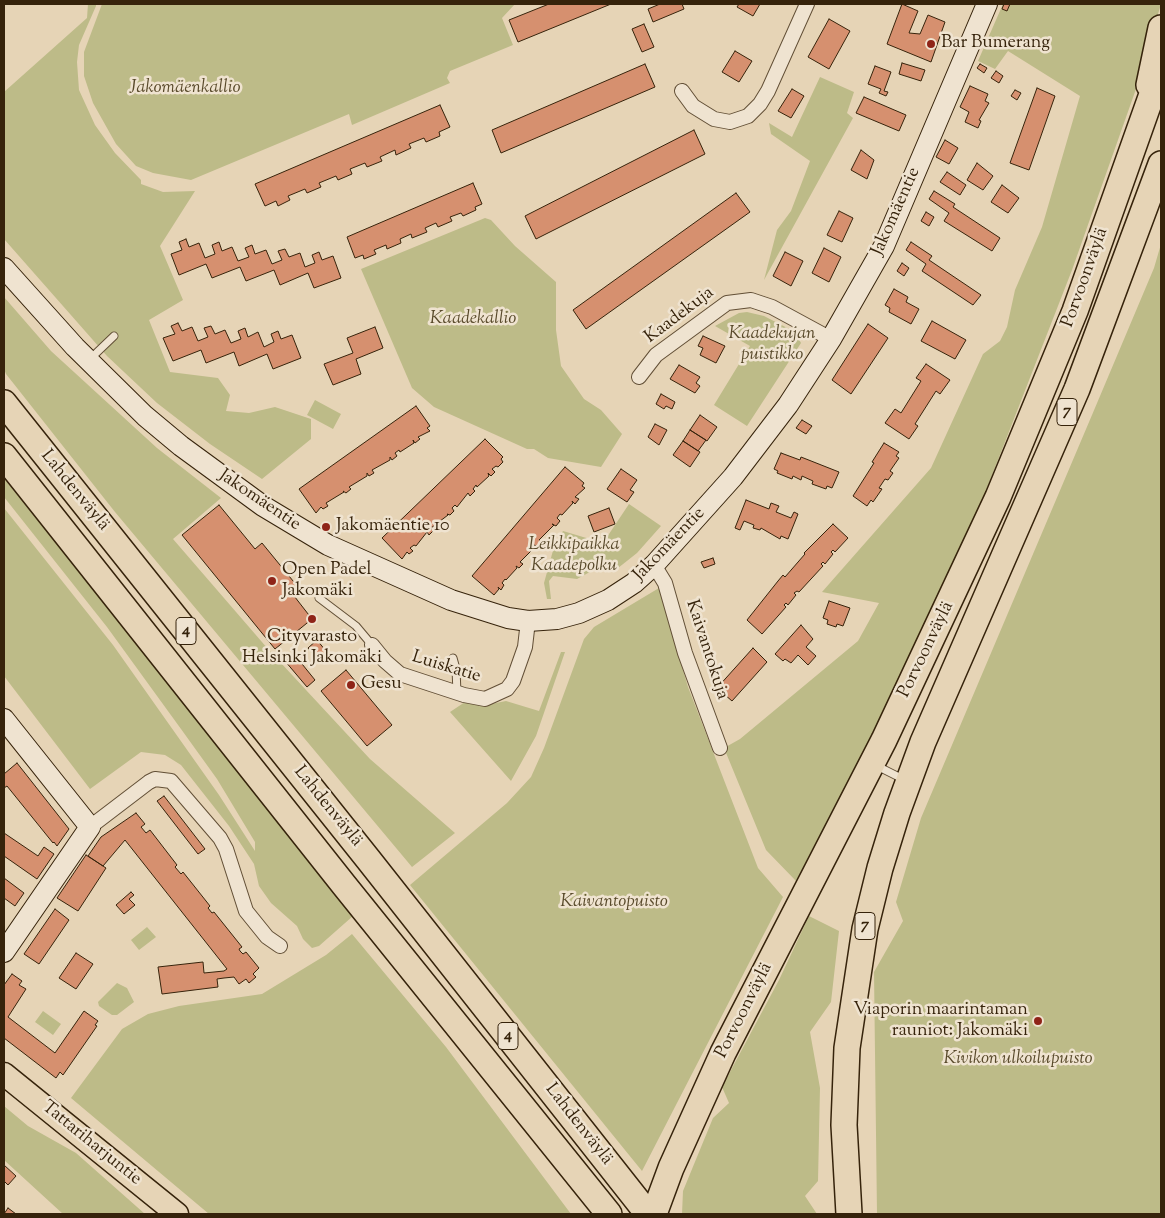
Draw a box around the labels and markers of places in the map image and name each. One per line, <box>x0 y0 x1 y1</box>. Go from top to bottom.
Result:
place label: Bar Bumerang <box>941 33 1050 55</box>
marker: Bar Bumerang <box>925 38 937 50</box>
place label: Jakomäentie 10 <box>336 516 449 538</box>
marker: Jakomäentie 10 <box>320 521 332 533</box>
place label: Open Padel Jakomäki <box>282 560 371 602</box>
marker: Open Padel Jakomäki <box>266 575 278 587</box>
marker: Cityvarasto Helsinki Jakomäki <box>306 613 318 625</box>
place label: Cityvarasto Helsinki Jakomäki <box>242 627 382 670</box>
place label: Gesu <box>361 674 402 696</box>
marker: Gesu <box>345 679 357 691</box>
place label: Viaporin maarintaman rauniot: Jakomäki <box>853 1000 1028 1042</box>
marker: Viaporin maarintaman rauniot: Jakomäki <box>1032 1015 1044 1027</box>

